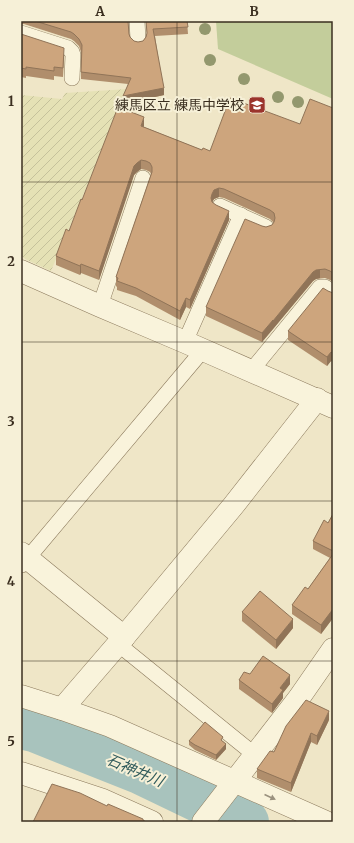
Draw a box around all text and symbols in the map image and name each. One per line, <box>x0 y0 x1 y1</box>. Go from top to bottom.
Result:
text: A <box>94 3 105 20</box>
text: B <box>249 3 259 20</box>
text: 1 <box>8 93 14 110</box>
school or university icon: 練馬区立 練馬中学校 <box>247 95 267 115</box>
place label: 練馬区立 練馬中学校 <box>115 96 244 114</box>
text: 2 <box>7 253 15 270</box>
text: 3 <box>7 413 15 430</box>
text: 4 <box>7 573 16 590</box>
text: 5 <box>7 733 15 750</box>
water label: 石神井川 <box>104 750 168 791</box>
one-way arrow <box>264 794 275 800</box>

